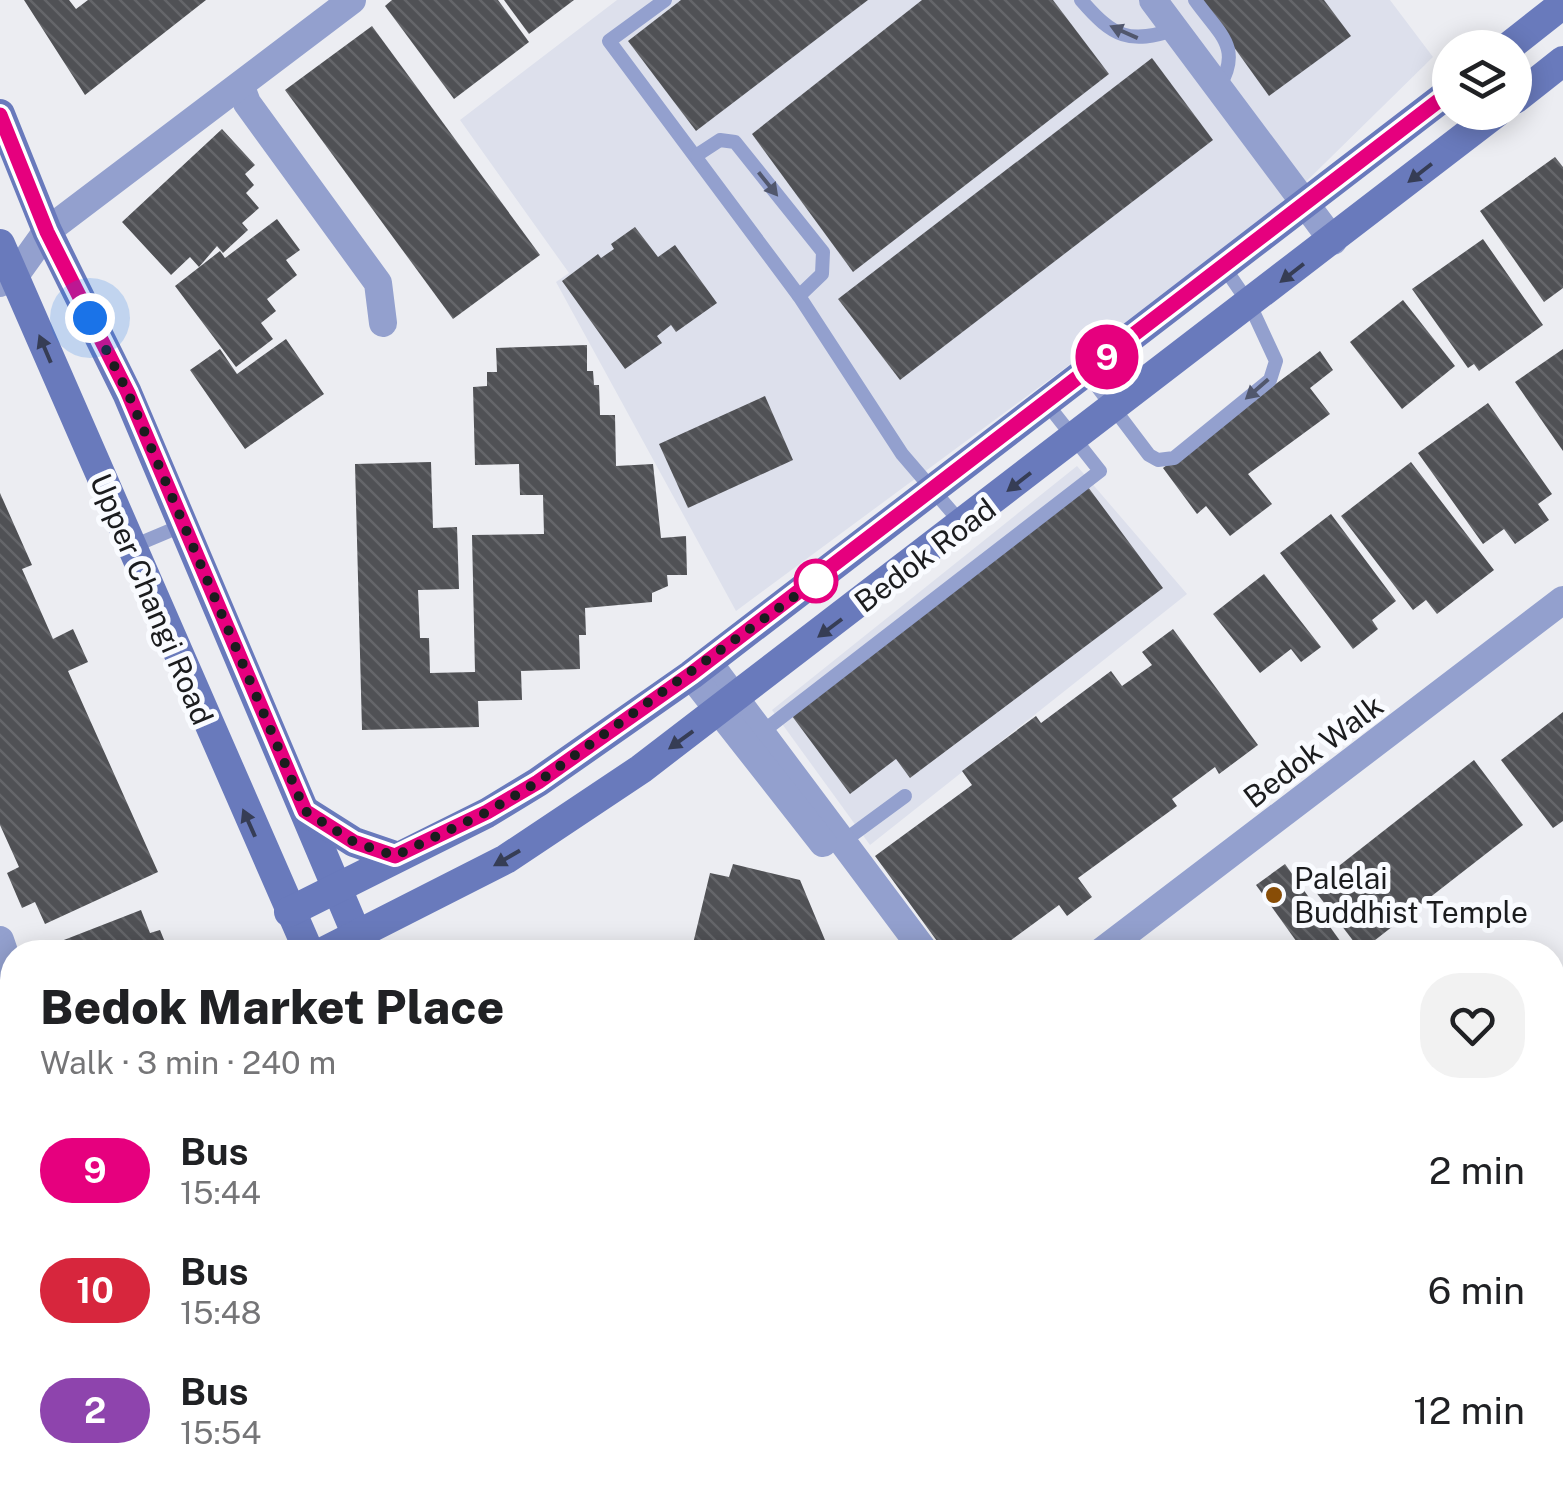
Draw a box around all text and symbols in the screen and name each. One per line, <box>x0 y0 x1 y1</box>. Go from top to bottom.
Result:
one-way arrow <box>1110 24 1139 40</box>
map controls <box>1432 30 1532 130</box>
button: layers <box>1432 30 1532 130</box>
one-way arrow <box>1408 162 1434 183</box>
one-way arrow <box>757 171 778 197</box>
one-way arrow <box>1279 262 1305 283</box>
your location <box>65 293 115 343</box>
line badge: 9 <box>1074 324 1140 390</box>
one-way arrow <box>36 334 52 364</box>
text: 9 <box>1095 337 1119 378</box>
one-way arrow <box>1245 378 1270 400</box>
street label: Upper Changi Road <box>83 468 221 730</box>
one-way arrow <box>1007 472 1033 493</box>
street label: Bedok Road <box>847 490 1003 620</box>
unlabelled marker <box>795 560 837 602</box>
one-way arrow <box>817 617 843 637</box>
street label: Bedok Walk <box>1236 687 1390 815</box>
one-way arrow <box>668 729 694 749</box>
one-way arrow <box>241 808 257 838</box>
one-way arrow <box>493 849 522 866</box>
place label: Palelai Buddhist Temple <box>1294 860 1528 930</box>
marker: Palelai Buddhist Temple <box>1263 884 1285 906</box>
button: heart <box>1420 973 1525 1078</box>
text: Bedok Market Place <box>40 978 504 1035</box>
text: Walk · 3 min · 240 m <box>40 1044 336 1081</box>
text: Bus <box>180 1129 249 1174</box>
text: 2 min <box>1429 1148 1525 1193</box>
text: 9 <box>83 1150 107 1191</box>
text: 15:44 <box>180 1174 261 1211</box>
text: Bus <box>180 1249 249 1294</box>
text: 6 min <box>1428 1268 1525 1313</box>
text: 10 <box>76 1270 114 1311</box>
text: 15:48 <box>180 1294 261 1331</box>
text: Bus <box>180 1369 249 1414</box>
text: 12 min <box>1413 1388 1525 1433</box>
text: 2 <box>84 1390 106 1431</box>
text: 15:54 <box>180 1414 261 1451</box>

